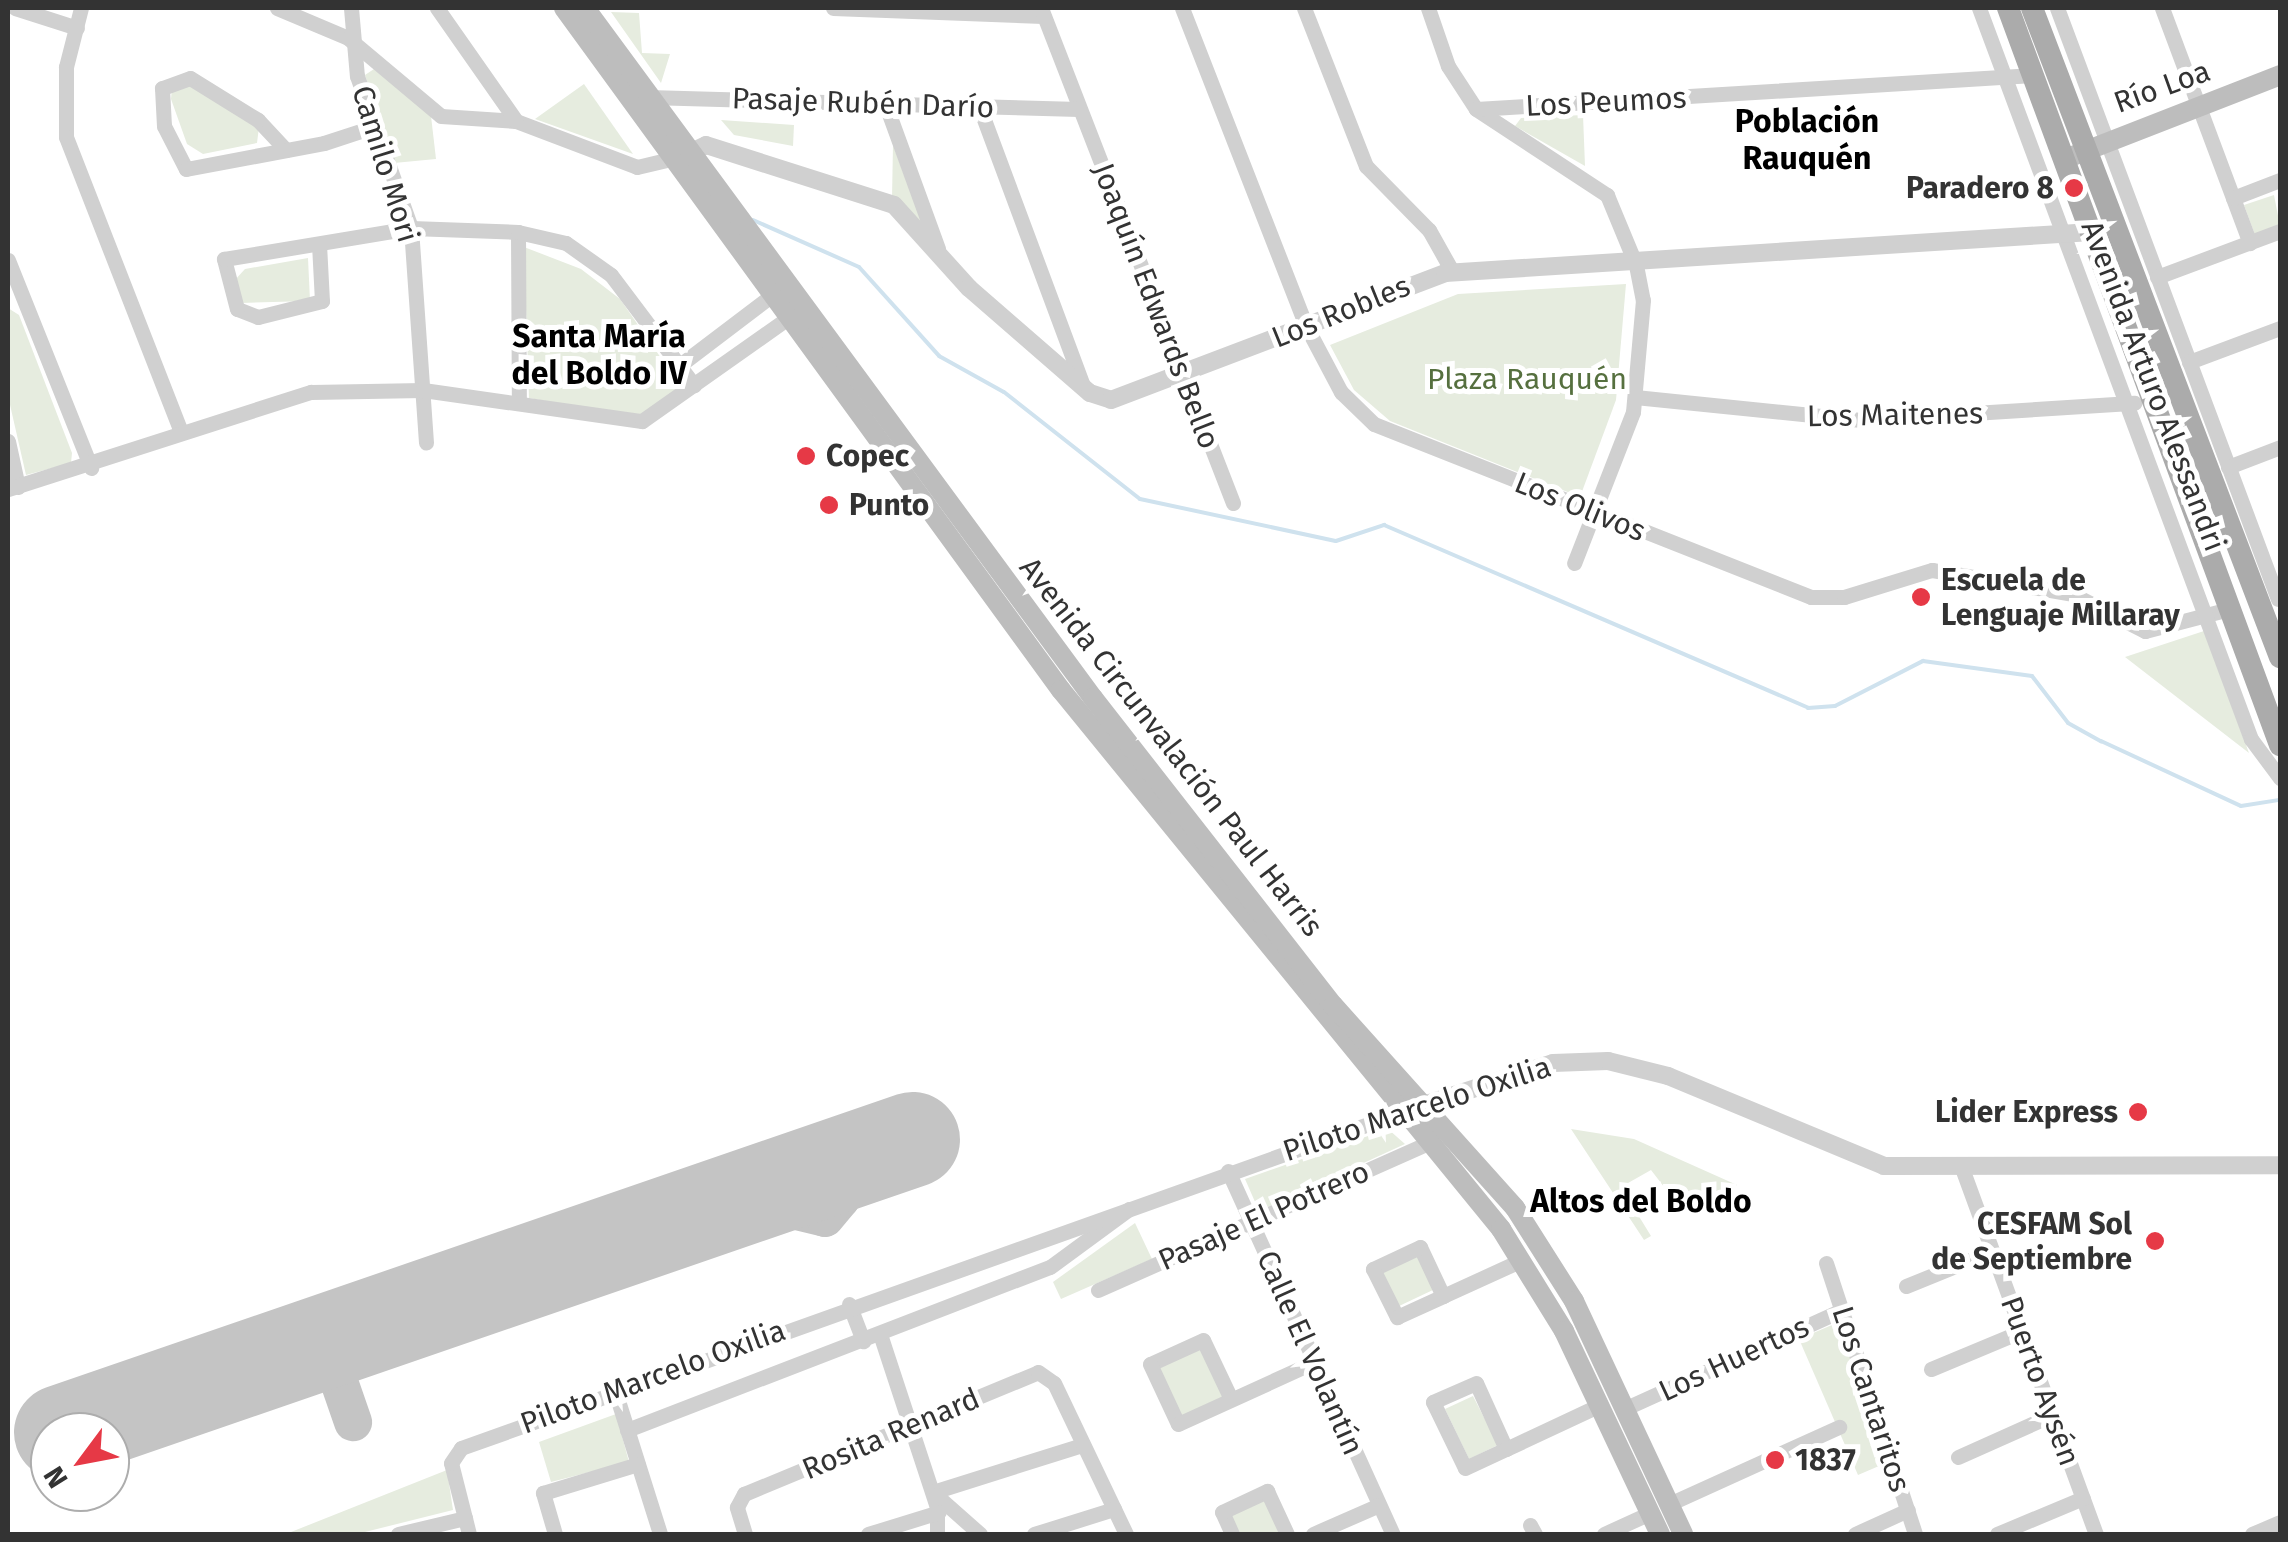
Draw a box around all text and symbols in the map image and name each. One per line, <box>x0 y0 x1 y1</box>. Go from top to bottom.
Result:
street label: Río Loa <box>2109 53 2215 121</box>
street label: Pasaje Rubén Darío <box>731 80 995 126</box>
street label: Los Peumos <box>1525 80 1687 124</box>
street label: Camilo Mori <box>344 81 426 247</box>
district label: Población Rauquén <box>1735 103 1879 178</box>
street label: Joaquín Edwards Bello <box>1085 158 1227 454</box>
place label: Paradero 8 <box>1906 170 2054 206</box>
marker: Paradero 8 <box>2063 177 2085 199</box>
street label: Avenida Arturo Alessandri <box>2073 216 2233 556</box>
street label: Los Robles <box>1267 268 1415 356</box>
district label: Santa María del Boldo IV <box>512 318 686 393</box>
park label: Plaza Rauquén <box>1427 361 1627 397</box>
street label: Los Maitenes <box>1806 395 1984 435</box>
place label: Copec <box>826 438 909 474</box>
marker: Copec <box>795 445 817 467</box>
street label: Los Olivos <box>1509 464 1651 550</box>
place label: Punto <box>849 487 929 523</box>
marker: Punto <box>818 494 840 516</box>
street label: Avenida Circunvalación Paul Harris <box>1012 550 1330 944</box>
place label: Escuela de Lenguaje Millaray <box>1941 562 2180 632</box>
marker: Escuela de Lenguaje Millaray <box>1910 586 1932 608</box>
street label: Piloto Marcelo Oxilia <box>1279 1049 1555 1169</box>
place label: Lider Express <box>1935 1094 2118 1130</box>
marker: Lider Express <box>2127 1101 2149 1123</box>
street label: Pasaje El Potrero <box>1153 1153 1375 1279</box>
district label: Altos del Boldo <box>1530 1182 1752 1220</box>
place label: CESFAM Sol de Septiembre <box>1931 1206 2132 1276</box>
marker: CESFAM Sol de Septiembre <box>2142 1228 2168 1254</box>
street label: Calle El Volantín <box>1249 1245 1371 1461</box>
street label: Puerto Aysén <box>1993 1291 2087 1471</box>
street label: Los Cantaritos <box>1824 1302 1918 1496</box>
street label: Los Huertos <box>1653 1309 1815 1409</box>
street label: Piloto Marcelo Oxilia <box>516 1312 790 1442</box>
street label: Rosita Renard <box>797 1380 985 1488</box>
north arrow <box>30 1412 130 1512</box>
place label: 1837 <box>1795 1442 1856 1478</box>
marker: 1837 <box>1764 1449 1786 1471</box>
text: N <box>37 1460 75 1494</box>

